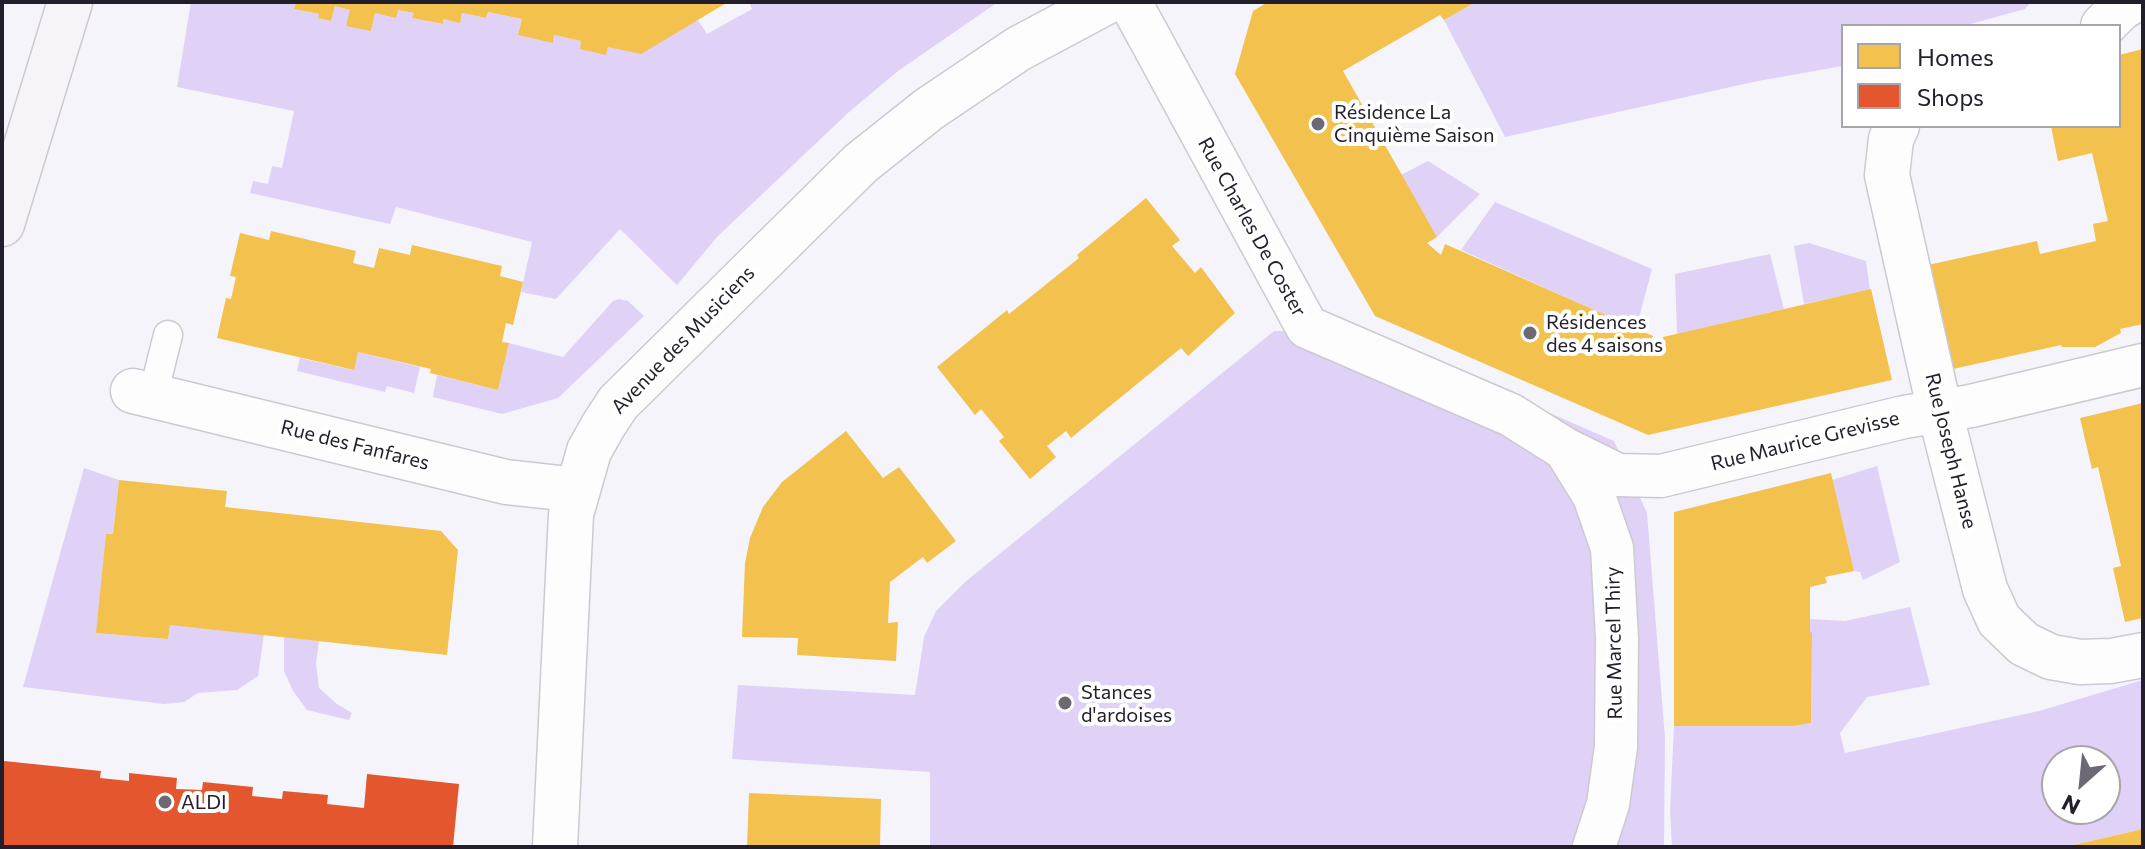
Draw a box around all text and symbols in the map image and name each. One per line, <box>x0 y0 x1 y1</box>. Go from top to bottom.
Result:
legend <box>1841 24 2121 128</box>
text: Homes <box>1917 42 1994 71</box>
text: Shops <box>1917 82 1984 111</box>
place label: Résidence La Cinquième Saison <box>1334 100 1495 147</box>
marker: Résidence La Cinquième Saison <box>1309 115 1327 133</box>
street label: Rue Charles De Coster <box>1193 133 1311 321</box>
street label: Avenue des Musiciens <box>606 261 760 419</box>
place label: Résidences des 4 saisons <box>1546 310 1663 357</box>
marker: Résidences des 4 saisons <box>1521 324 1539 342</box>
street label: Rue Joseph Hanse <box>1920 371 1982 531</box>
street label: Rue Maurice Grevisse <box>1708 406 1902 476</box>
street label: Rue des Fanfares <box>278 415 432 475</box>
street label: Rue Marcel Thiry <box>1601 566 1627 720</box>
place label: Stances d'ardoises <box>1081 680 1172 727</box>
marker: Stances d'ardoises <box>1056 694 1074 712</box>
north arrow <box>2041 745 2121 825</box>
text: N <box>2057 789 2084 821</box>
place label: ALDI <box>181 790 227 814</box>
marker: ALDI <box>156 793 174 811</box>

